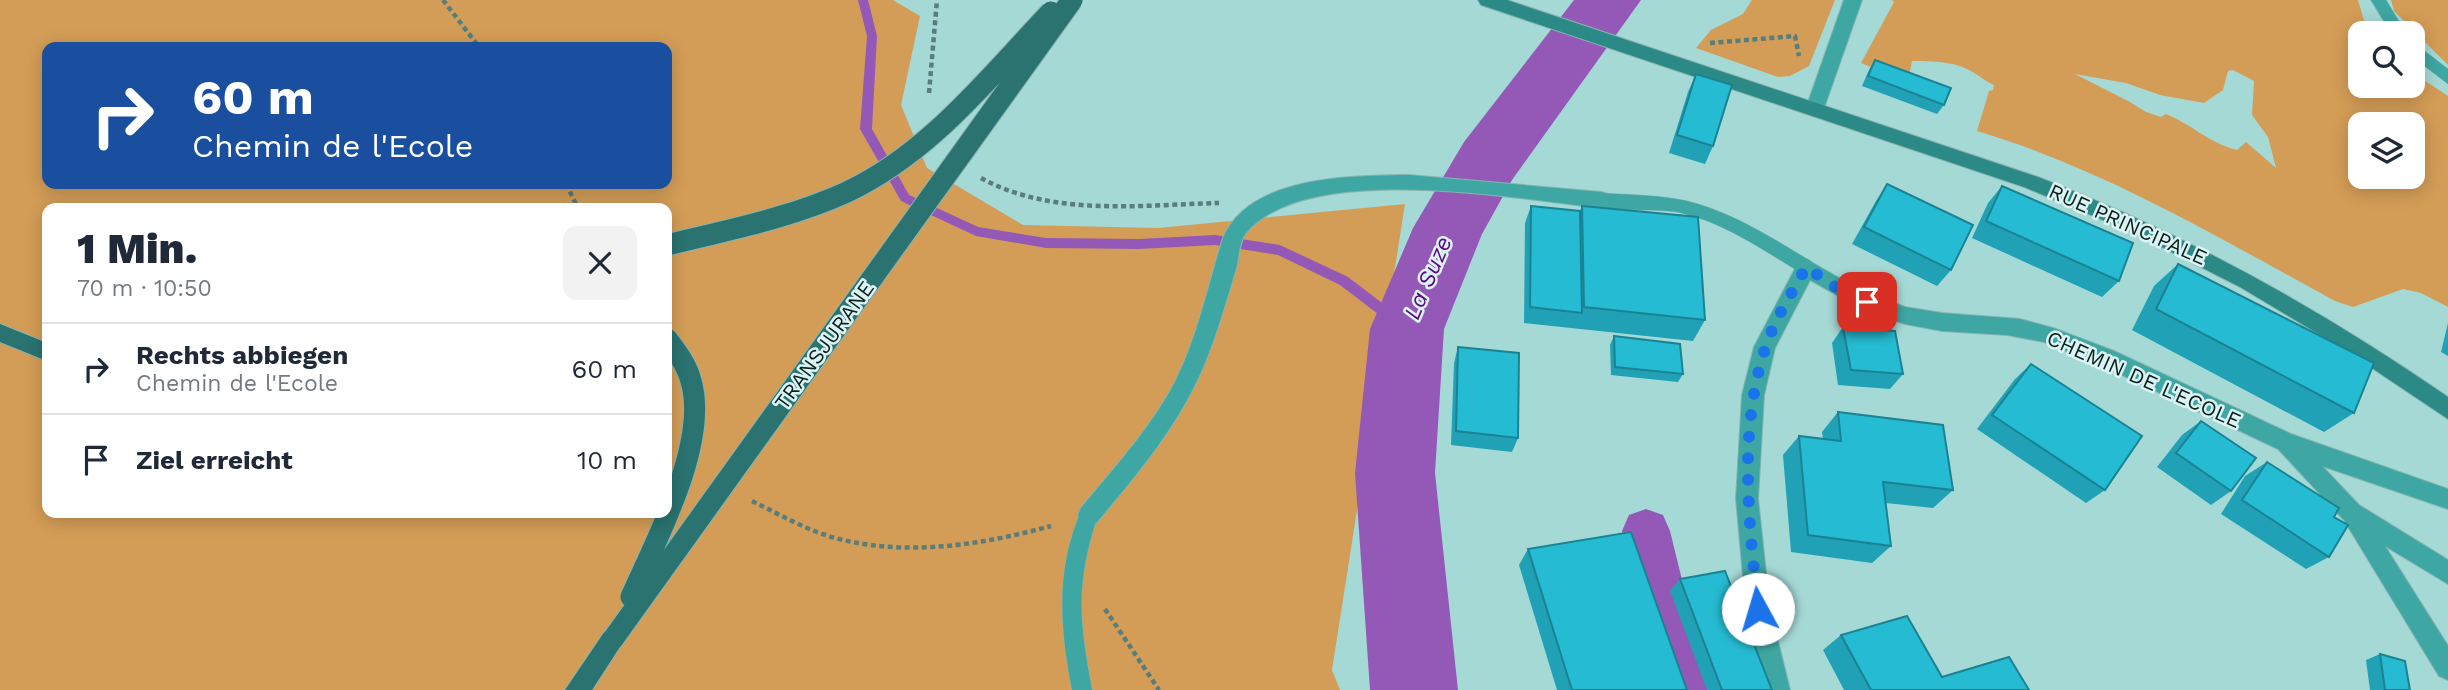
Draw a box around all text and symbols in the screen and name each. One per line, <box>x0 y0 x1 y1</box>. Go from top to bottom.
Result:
map controls <box>2348 21 2425 189</box>
button: search <box>2348 21 2425 98</box>
text: 60 m <box>192 68 314 126</box>
icon: right <box>77 70 168 161</box>
button: layers <box>2348 112 2425 189</box>
text: Chemin de l'Ecole <box>192 127 473 165</box>
street label: RUE PRINCIPALE <box>2045 178 2211 270</box>
text: 1 Min. <box>77 224 197 273</box>
button: close <box>563 226 637 300</box>
water label: La Suze <box>1398 232 1458 324</box>
pin <box>1837 272 1897 332</box>
text: 70 m · 10:50 <box>77 275 212 302</box>
street label: TRANSJURANE <box>769 276 879 414</box>
icon: arrive <box>1848 283 1886 321</box>
street label: CHEMIN DE L'ECOLE <box>2043 325 2245 433</box>
text: Rechts abbiegen <box>136 340 348 370</box>
icon: right <box>77 350 115 388</box>
text: 60 m <box>571 354 637 384</box>
text: Chemin de l'Ecole <box>136 370 338 397</box>
icon: arrive <box>77 441 115 479</box>
text: Ziel erreicht <box>136 445 293 475</box>
text: 10 m <box>577 445 637 475</box>
position arrow <box>1721 572 1795 646</box>

